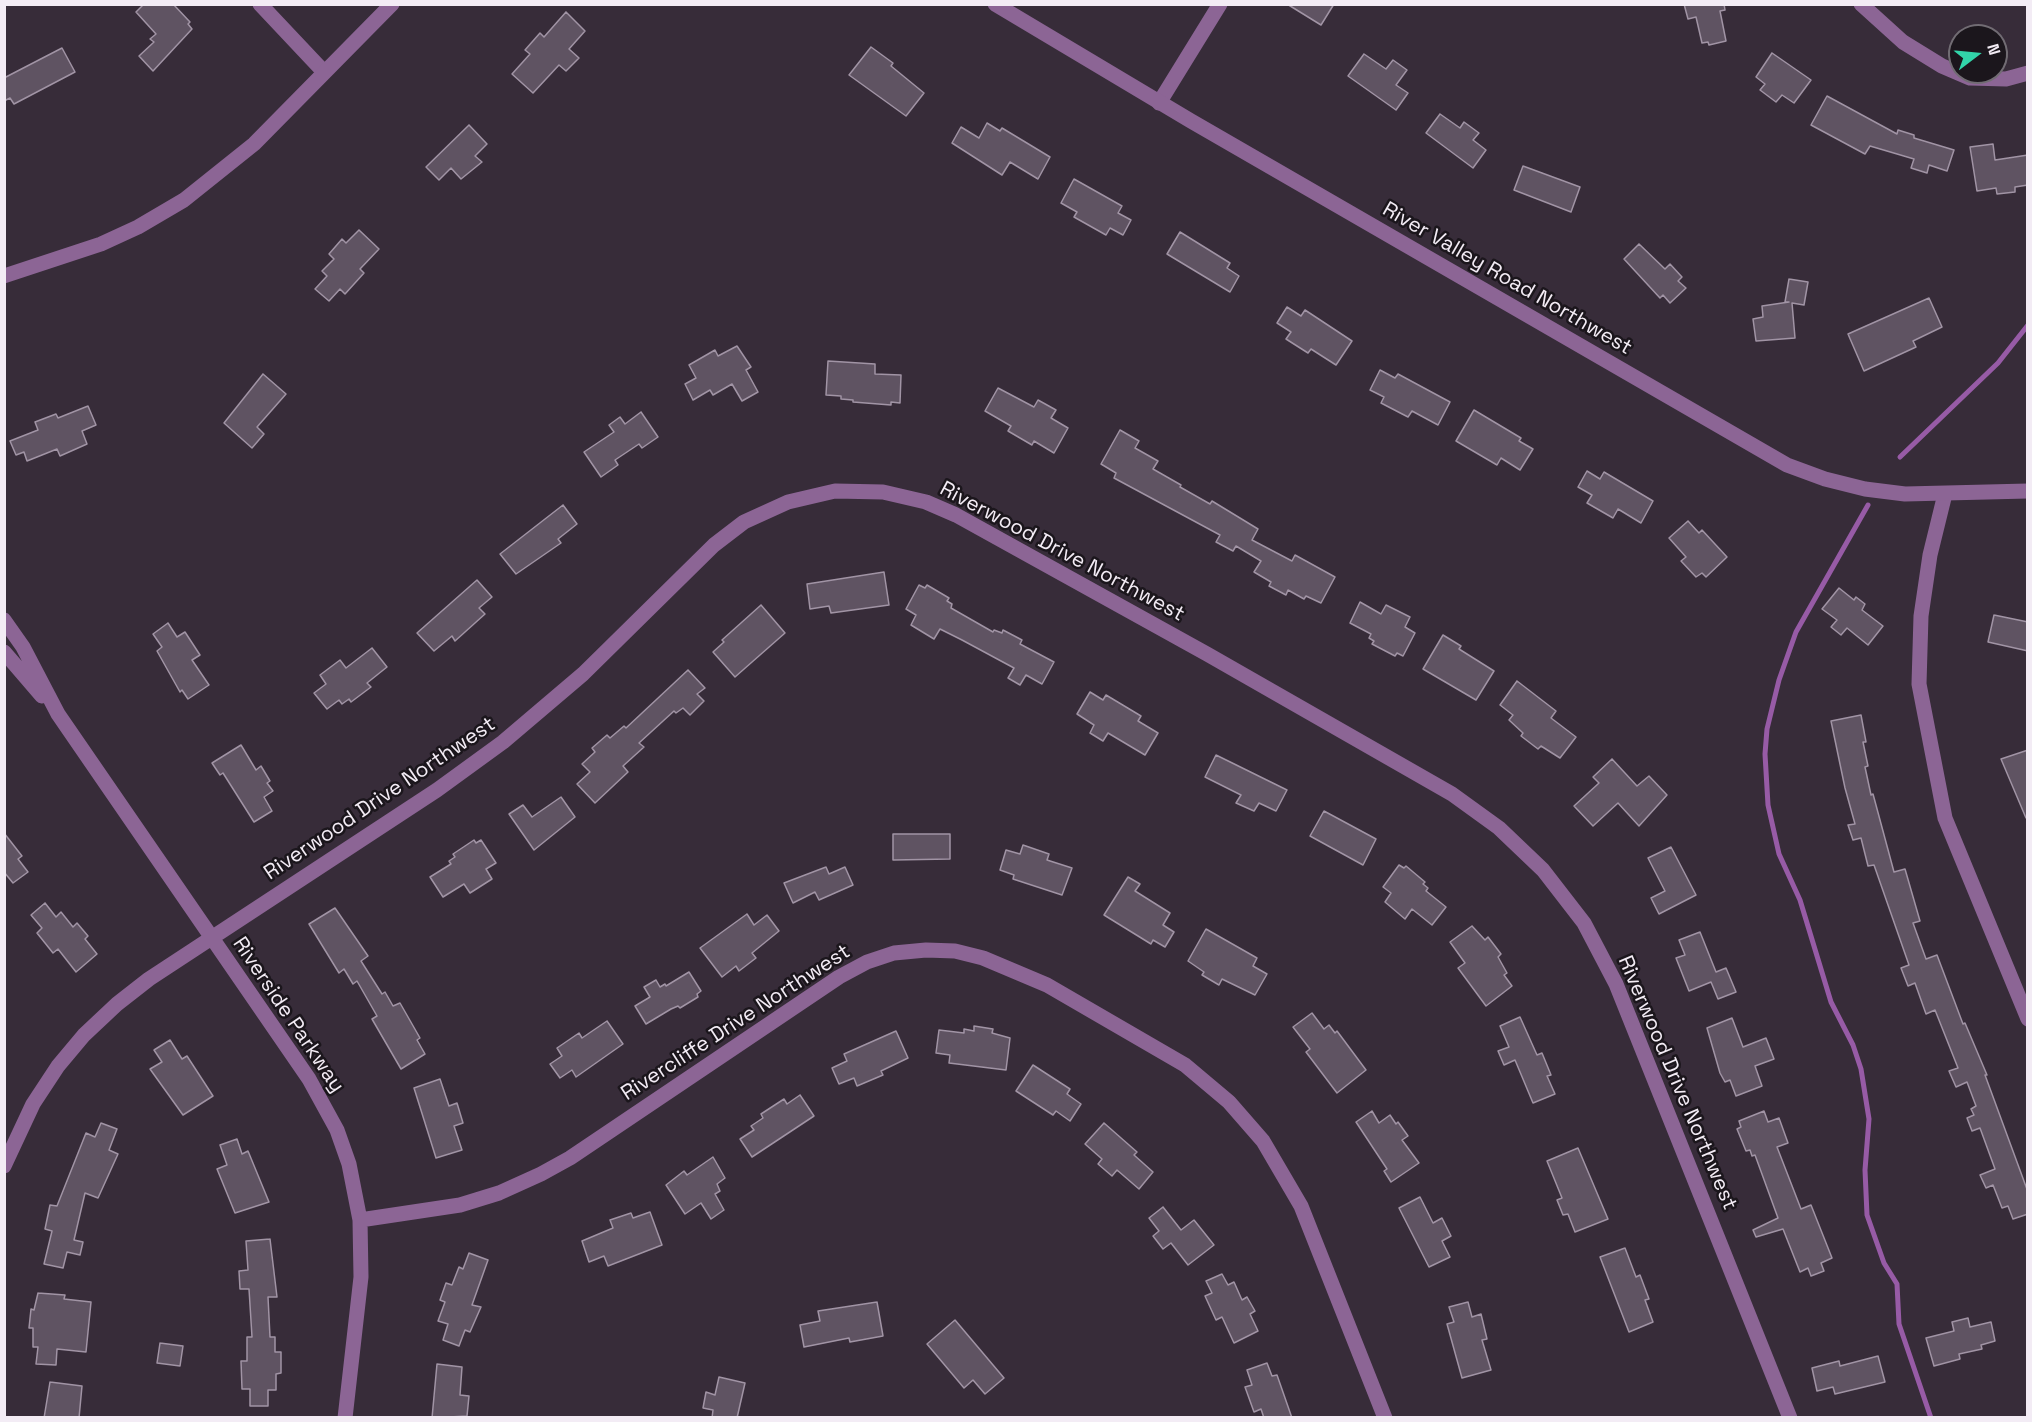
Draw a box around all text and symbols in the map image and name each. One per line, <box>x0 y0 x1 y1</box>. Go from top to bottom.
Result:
north arrow <box>1948 24 2008 84</box>
text: N <box>1982 41 2005 57</box>
street label: River Valley Road Northwest <box>1378 197 1636 361</box>
street label: Riverwood Drive Northwest <box>935 477 1189 627</box>
street label: Riverwood Drive Northwest <box>260 712 500 886</box>
street label: Riverside Parkway <box>227 933 349 1097</box>
street label: Rivercliffe Drive Northwest <box>617 939 855 1107</box>
street label: Riverwood Drive Northwest <box>1612 952 1742 1214</box>

